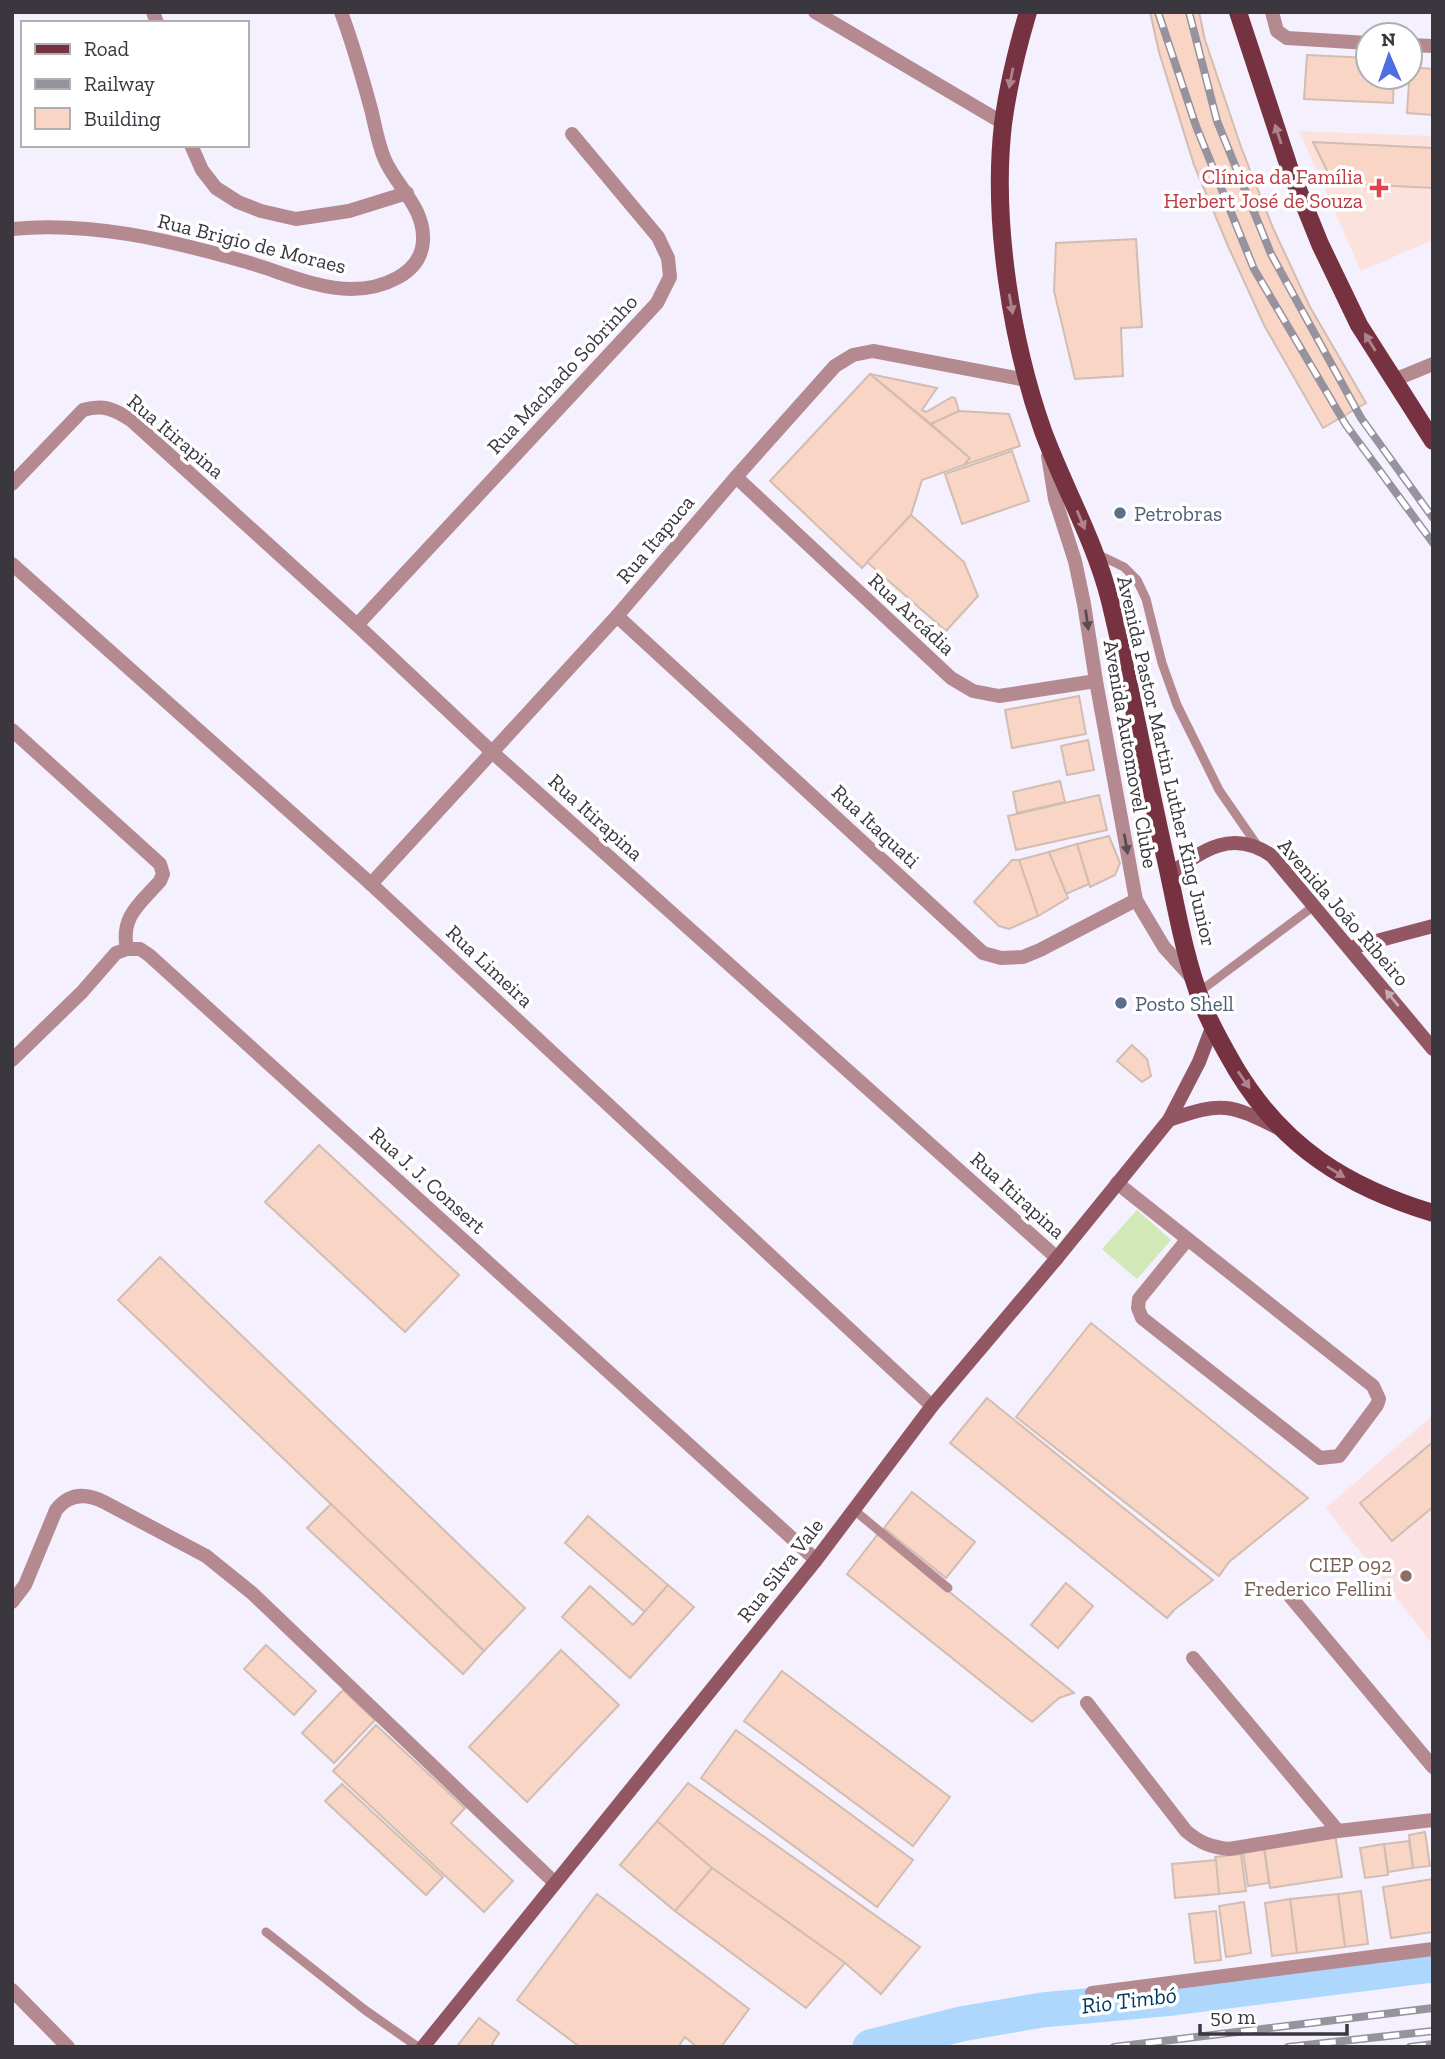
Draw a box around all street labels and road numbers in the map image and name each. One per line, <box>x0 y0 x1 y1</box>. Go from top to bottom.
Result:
street label: Rua Brigio de Moraes <box>155 208 349 278</box>
street label: Rua Machado Sobrinho <box>482 289 642 459</box>
street label: Rua Itirapina <box>123 388 229 484</box>
street label: Rua Itapuca <box>611 490 699 588</box>
street label: Rua Arcádia <box>864 568 960 660</box>
street label: Avenida Pastor Martin Luther King Junior <box>1112 573 1222 949</box>
street label: Avenida Automovel Clube <box>1099 638 1163 870</box>
street label: Rua Itirapina <box>544 768 648 866</box>
street label: Rua Itaquati <box>827 779 925 873</box>
street label: Avenida João Ribeiro <box>1273 833 1415 991</box>
street label: Rua Limeira <box>441 919 539 1013</box>
street label: Rua J. J. Consert <box>365 1121 491 1239</box>
street label: Rua Itirapina <box>966 1146 1070 1244</box>
street label: Rua Silva Vale <box>732 1513 828 1627</box>

